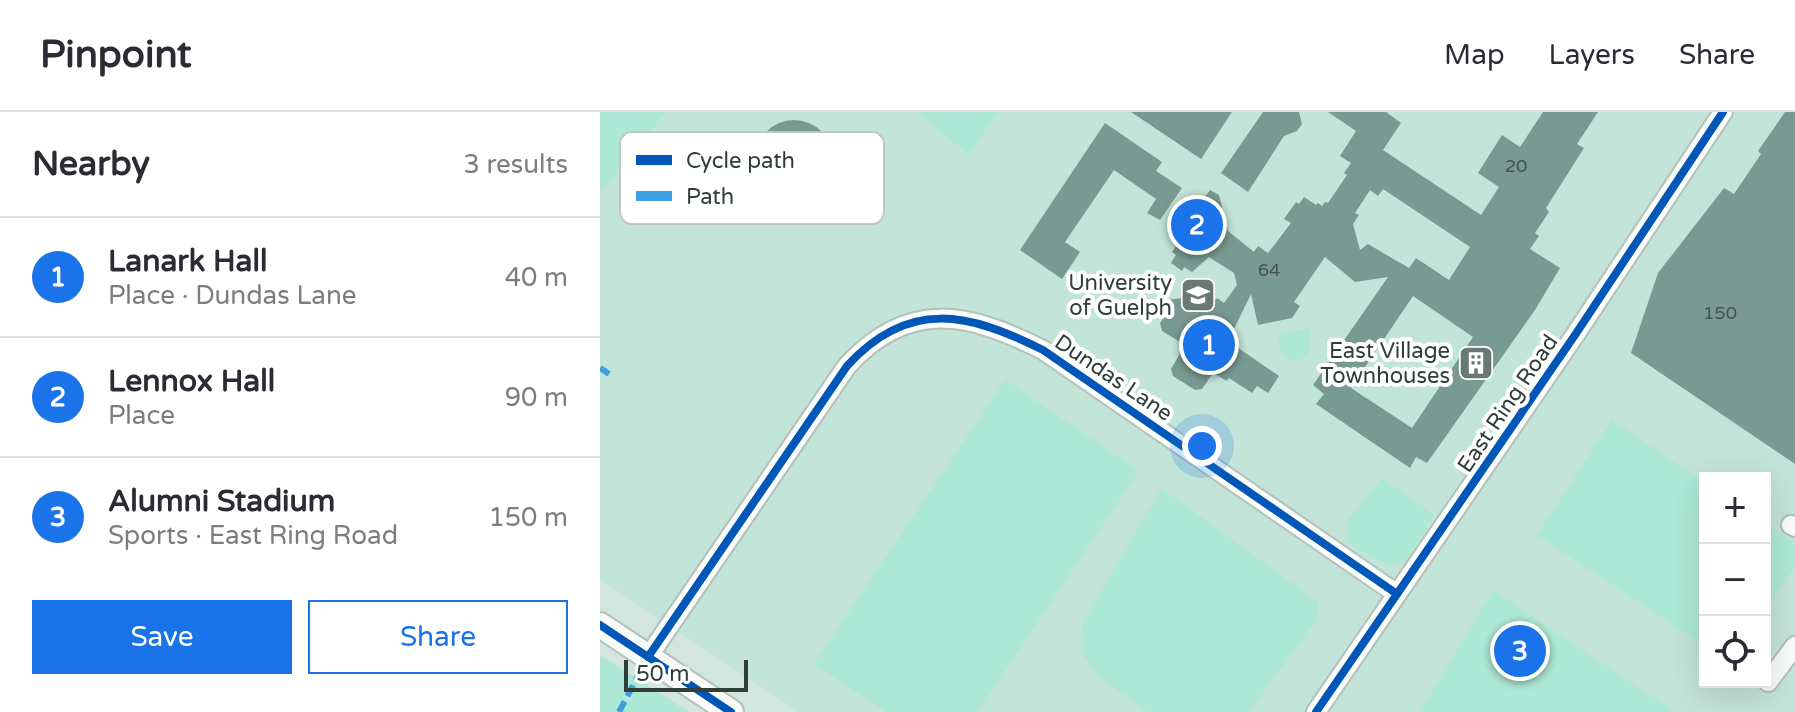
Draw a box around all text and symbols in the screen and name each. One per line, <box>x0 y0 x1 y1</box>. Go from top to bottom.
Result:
text: Pinpoint <box>40 32 192 78</box>
text: Map <box>1444 38 1505 72</box>
text: Layers <box>1549 38 1635 72</box>
text: Share <box>1679 38 1755 72</box>
legend <box>620 132 884 224</box>
text: Nearby <box>32 144 150 185</box>
text: Cycle path <box>686 148 795 174</box>
text: 3 results <box>463 149 568 180</box>
house number: 20 <box>1505 155 1527 177</box>
text: Path <box>686 184 734 210</box>
pin: 2 <box>1171 195 1223 255</box>
text: Lanark Hall <box>108 243 267 280</box>
house number: 64 <box>1258 259 1280 281</box>
text: 1 <box>50 262 66 293</box>
text: 40 m <box>505 262 568 293</box>
place label: University of Guelph <box>1068 270 1172 321</box>
school or university icon: University of Guelph <box>1179 276 1217 314</box>
text: Place · Dundas Lane <box>108 280 357 311</box>
house number: 150 <box>1703 302 1737 324</box>
pin: 1 <box>1183 315 1235 375</box>
street label: Dundas Lane <box>1050 329 1177 427</box>
street label: East Ring Road <box>1452 330 1563 477</box>
place label: East Village Townhouses <box>1320 338 1450 389</box>
building icon: East Village Townhouses <box>1457 344 1495 382</box>
text: Lennox Hall <box>108 363 275 400</box>
text: 2 <box>50 382 66 413</box>
text: 90 m <box>505 382 568 413</box>
text: Place <box>108 400 175 431</box>
your location <box>1182 426 1222 466</box>
map controls <box>1699 472 1771 688</box>
button: + <box>1699 472 1771 544</box>
text: Alumni Stadium <box>108 483 335 520</box>
text: 3 <box>50 502 66 533</box>
text: 150 m <box>488 502 568 533</box>
text: Sports · East Ring Road <box>108 520 398 551</box>
button: − <box>1699 544 1771 616</box>
button: Save <box>32 600 292 674</box>
button: Share <box>308 600 568 674</box>
button: locate <box>1699 616 1771 688</box>
pin: 3 <box>1494 621 1546 681</box>
scale bar <box>624 656 748 692</box>
text: 50 m <box>636 661 690 687</box>

